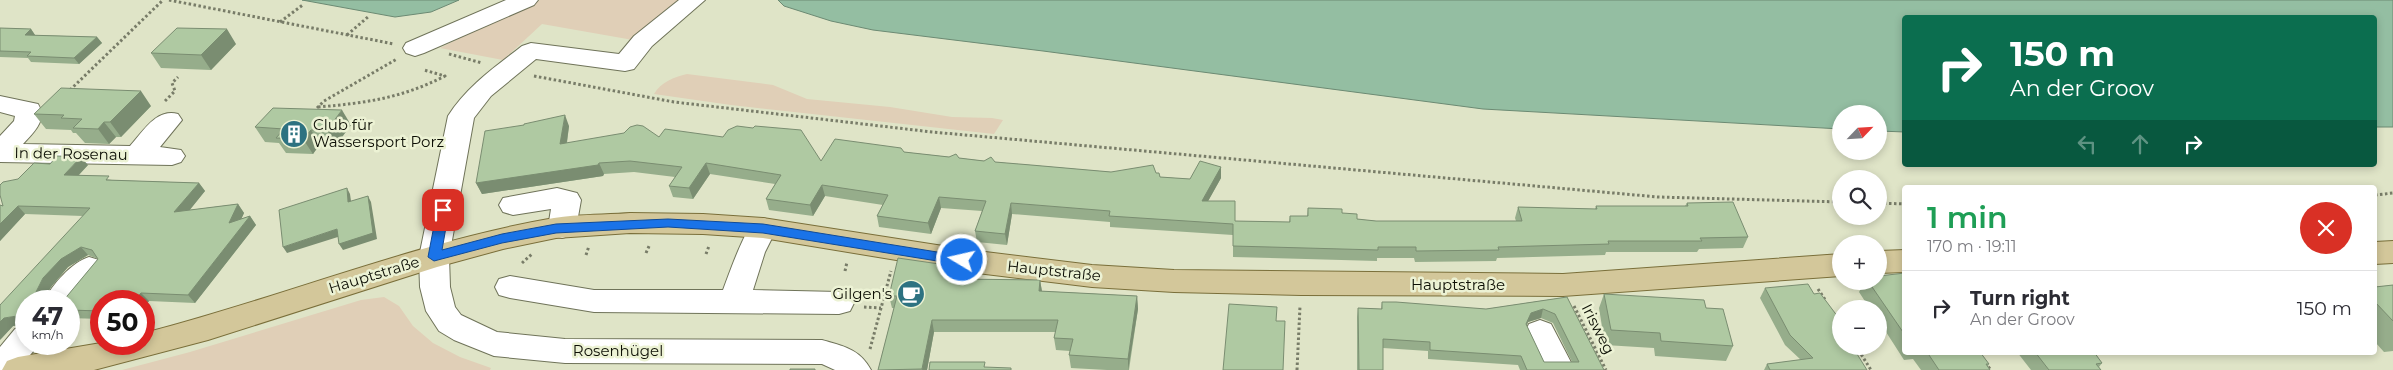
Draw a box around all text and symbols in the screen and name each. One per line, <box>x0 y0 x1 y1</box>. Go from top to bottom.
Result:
text: 150 m <box>2010 32 2115 75</box>
icon: right <box>1927 35 1992 100</box>
text: An der Groov <box>2010 75 2154 102</box>
north arrow <box>1832 105 1888 160</box>
map controls <box>1832 105 1887 355</box>
place label: Club für Wassersport Porz <box>313 115 445 151</box>
building icon: Club für Wassersport Porz <box>279 119 309 149</box>
icon: left <box>2073 130 2101 158</box>
icon: ahead <box>2126 130 2154 158</box>
icon: right <box>2179 130 2207 158</box>
street label: In der Rosenau <box>14 143 128 164</box>
button: search <box>1832 170 1887 225</box>
pin <box>422 189 464 231</box>
icon: arrive <box>429 196 457 224</box>
text: 1 min <box>1927 199 2008 236</box>
button: close <box>2300 202 2352 254</box>
position arrow <box>935 233 987 285</box>
button: + <box>1832 235 1887 290</box>
text: 170 m · 19:11 <box>1927 237 2017 256</box>
street label: Hauptstraße <box>326 252 422 297</box>
street label: Hauptstraße <box>1006 256 1102 285</box>
street label: Hauptstraße <box>1411 275 1505 294</box>
cafe icon: Gilgen's <box>896 279 926 309</box>
place label: Gilgen's <box>833 284 892 303</box>
text: Turn right <box>1970 287 2070 310</box>
speed limit sign: 50 <box>90 290 155 355</box>
icon: right <box>1927 294 1955 322</box>
text: 150 m <box>2297 297 2352 320</box>
street label: Irisweg <box>1578 300 1619 357</box>
button: − <box>1832 300 1887 355</box>
text: 47 <box>32 301 63 331</box>
text: An der Groov <box>1970 310 2075 329</box>
text: km/h <box>31 327 64 342</box>
street label: Rosenhügel <box>573 341 663 360</box>

